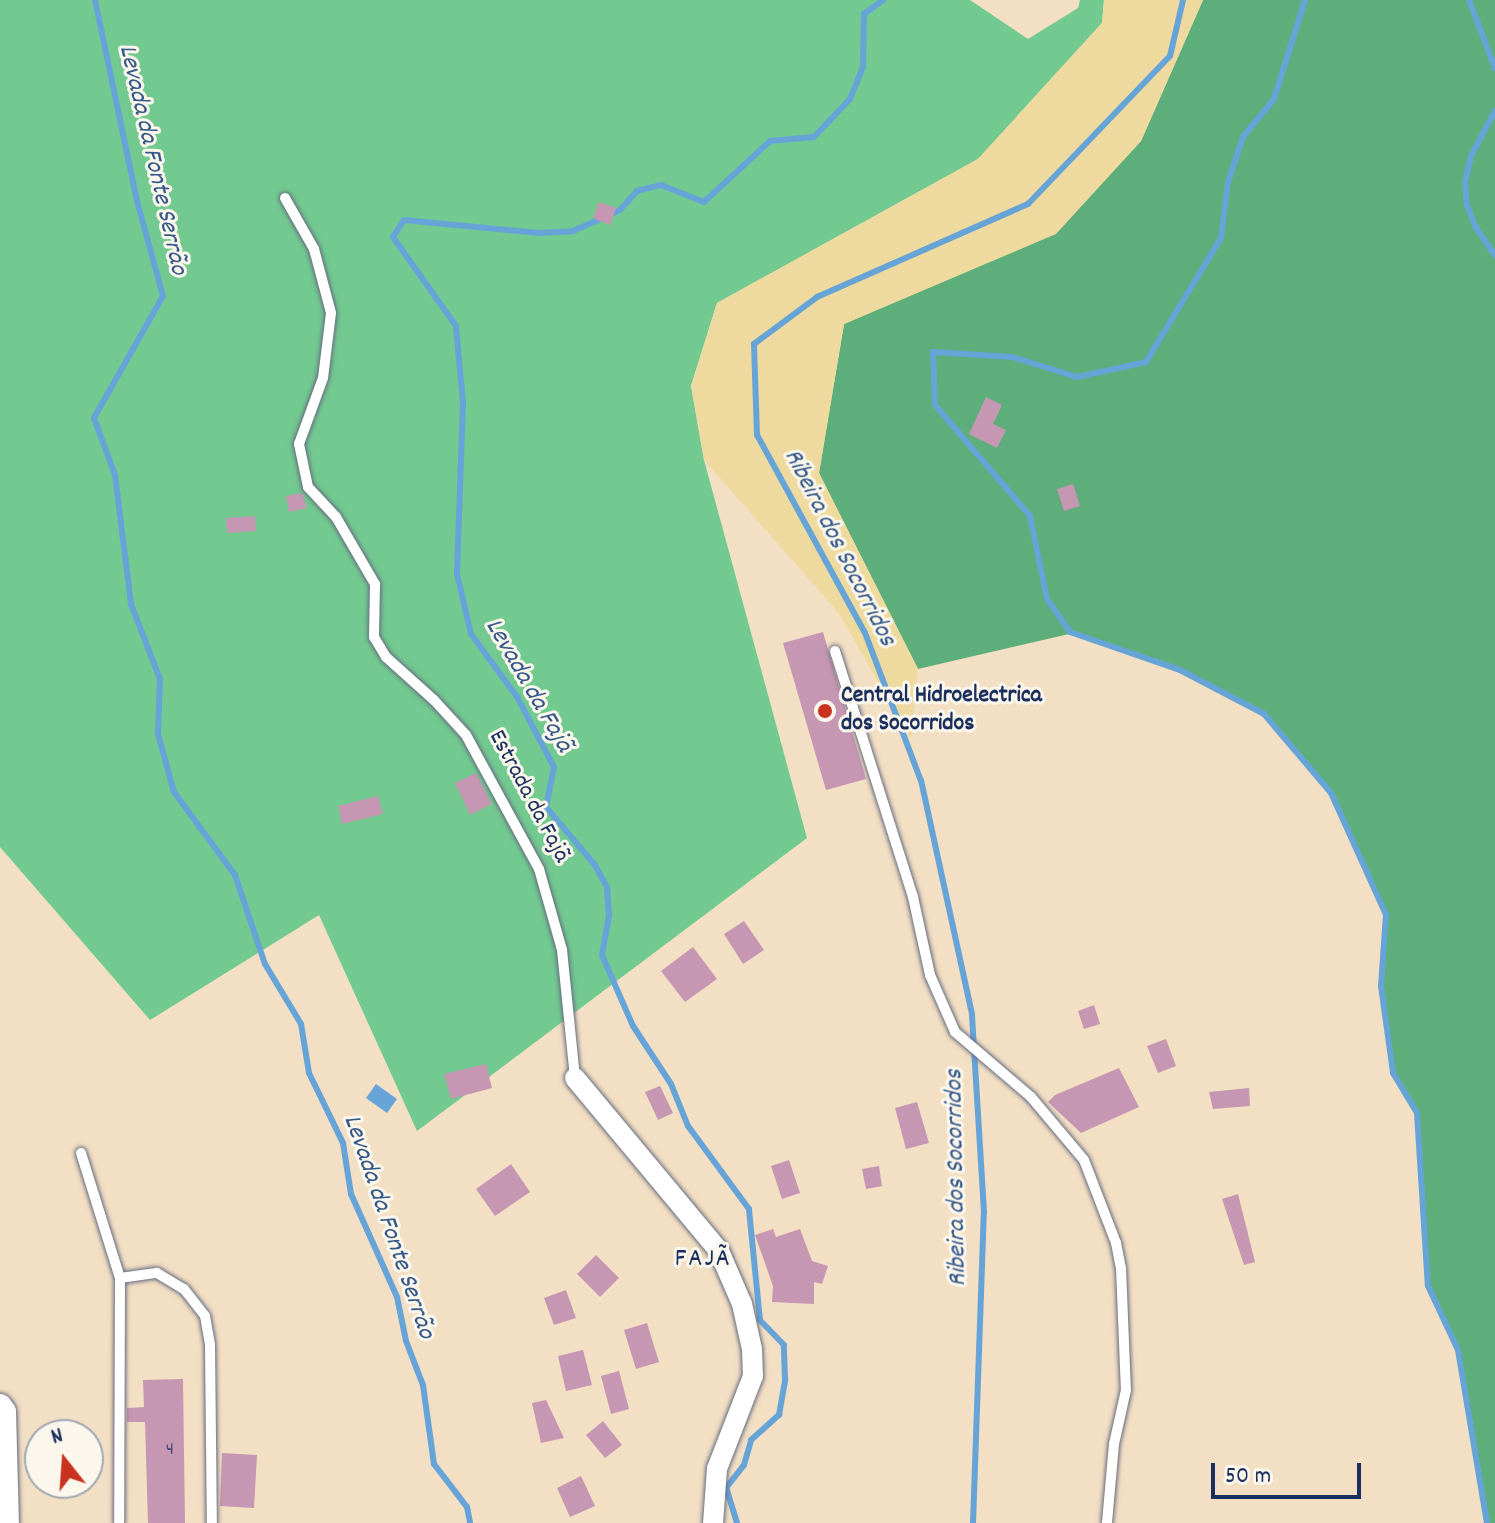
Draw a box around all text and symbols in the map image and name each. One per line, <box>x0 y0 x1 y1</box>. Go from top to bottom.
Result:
water label: Levada da Fonte Serrão <box>110 42 194 278</box>
water label: Ribeira dos Socorridos <box>776 444 902 652</box>
water label: Levada da Fajã <box>477 614 579 758</box>
place label: Central Hidroelectrica dos Socorridos <box>841 683 1042 739</box>
marker: Central Hidroelectrica dos Socorridos <box>816 702 834 720</box>
street label: Estrada da Fajã <box>481 726 575 868</box>
water label: Ribeira dos Socorridos <box>940 1069 974 1287</box>
water label: Levada da Fonte Serrão <box>335 1111 441 1343</box>
district label: FAJÃ <box>675 1244 731 1276</box>
north arrow <box>24 1419 104 1499</box>
text: N <box>48 1421 67 1454</box>
house number: 4 <box>166 1438 174 1462</box>
scale bar <box>1215 1447 1365 1497</box>
text: 50 m <box>1225 1460 1271 1494</box>

